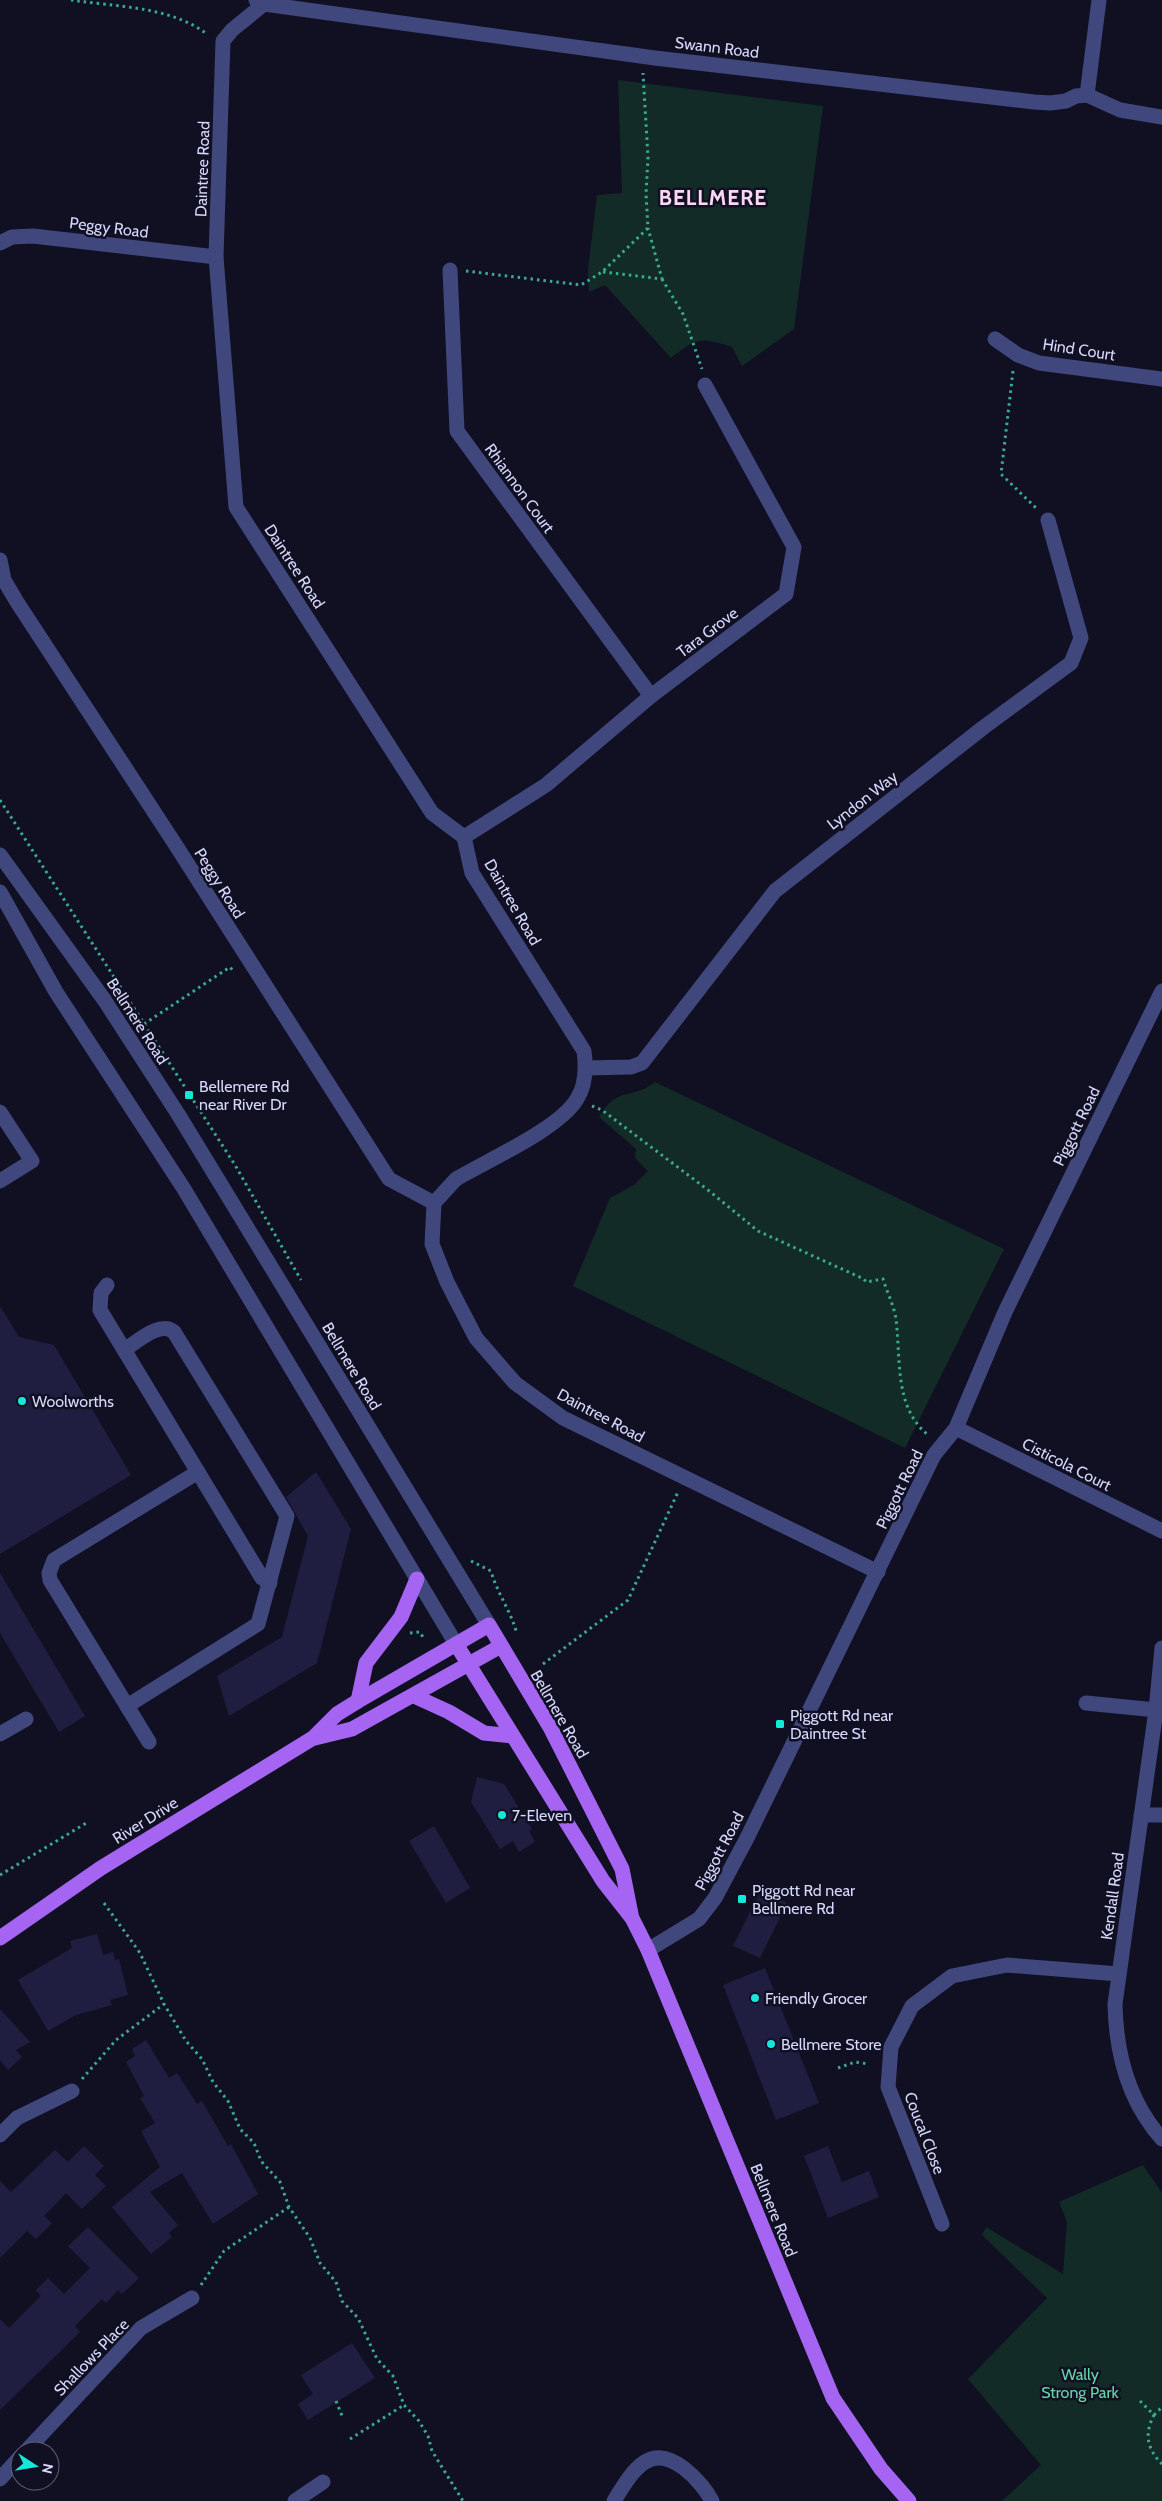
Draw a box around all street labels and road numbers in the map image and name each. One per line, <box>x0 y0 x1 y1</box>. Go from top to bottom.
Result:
street label: Swann Road <box>674 33 760 62</box>
street label: Daintree Road <box>191 121 214 217</box>
street label: Peggy Road <box>68 213 150 242</box>
street label: Hind Court <box>1041 334 1117 365</box>
street label: Rhiannon Court <box>481 440 559 537</box>
street label: Daintree Road <box>260 521 329 612</box>
street label: Tara Grove <box>673 603 742 662</box>
street label: Lyndon Way <box>823 767 901 834</box>
street label: Peggy Road <box>190 845 249 922</box>
street label: Daintree Road <box>480 856 545 949</box>
street label: Bellmere Road <box>103 975 172 1068</box>
street label: Piggott Road <box>1049 1083 1104 1169</box>
street label: Bellmere Road <box>318 1319 385 1414</box>
street label: Daintree Road <box>554 1384 648 1446</box>
street label: Cisticola Court <box>1019 1434 1115 1495</box>
street label: Piggott Road <box>872 1446 927 1532</box>
street label: Bellmere Road <box>527 1667 593 1762</box>
street label: River Drive <box>109 1793 181 1848</box>
street label: Piggott Road <box>691 1809 748 1894</box>
street label: Kendall Road <box>1097 1851 1128 1941</box>
street label: Coucal Close <box>900 2089 949 2177</box>
street label: Bellmere Road <box>746 2161 801 2260</box>
street label: Shallows Place <box>50 2315 133 2400</box>

